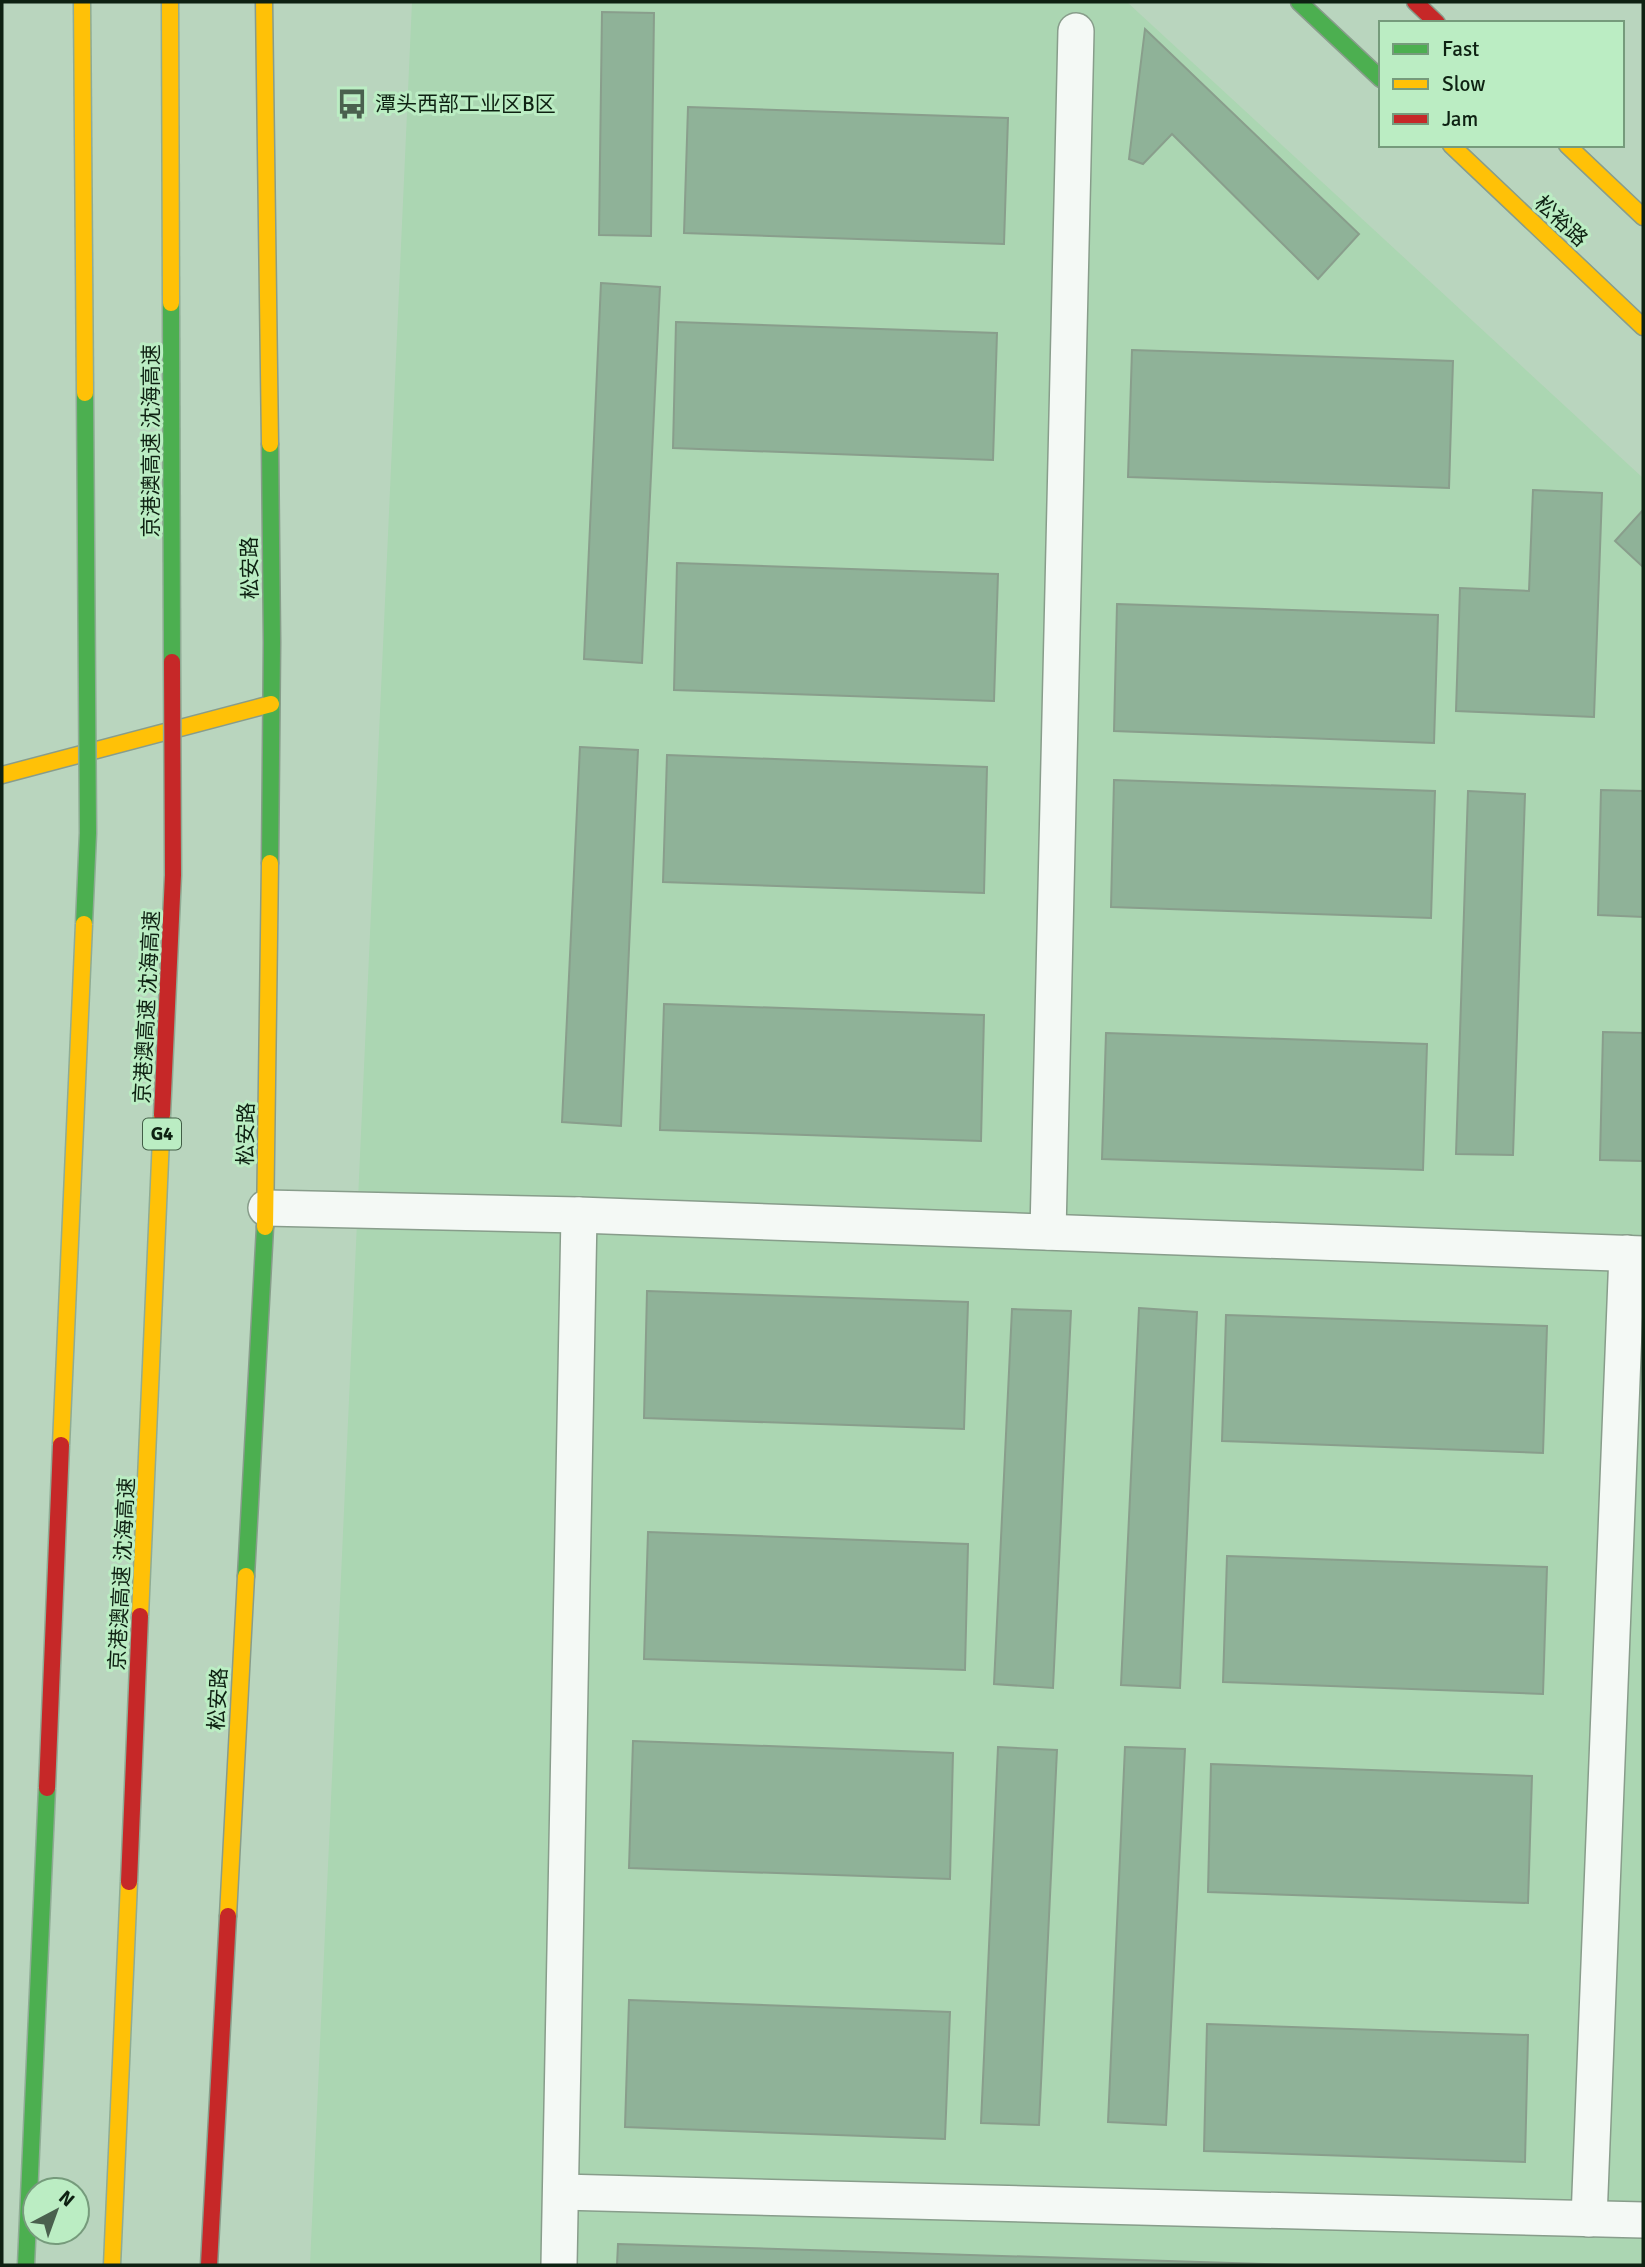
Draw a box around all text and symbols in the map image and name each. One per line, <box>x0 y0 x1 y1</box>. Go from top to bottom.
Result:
legend <box>1379 21 1624 147</box>
text: Fast <box>1442 36 1479 62</box>
text: Slow <box>1442 71 1486 97</box>
bus stop icon: 潭头西部工业区B区 <box>335 87 369 121</box>
place label: 潭头西部工业区B区 <box>375 91 556 117</box>
text: Jam <box>1442 106 1478 132</box>
street label: 松裕路 <box>1529 190 1593 252</box>
street label: 京港澳高速 沈海高速 <box>138 344 164 538</box>
street label: 松安路 <box>236 536 264 600</box>
street label: 京港澳高速 沈海高速 <box>129 910 165 1104</box>
street label: 松安路 <box>232 1102 260 1166</box>
road number: G4 <box>143 1118 181 1150</box>
street label: 京港澳高速 沈海高速 <box>104 1477 140 1671</box>
street label: 松安路 <box>203 1667 233 1731</box>
north arrow <box>21 2176 91 2246</box>
text: N <box>54 2186 79 2212</box>

